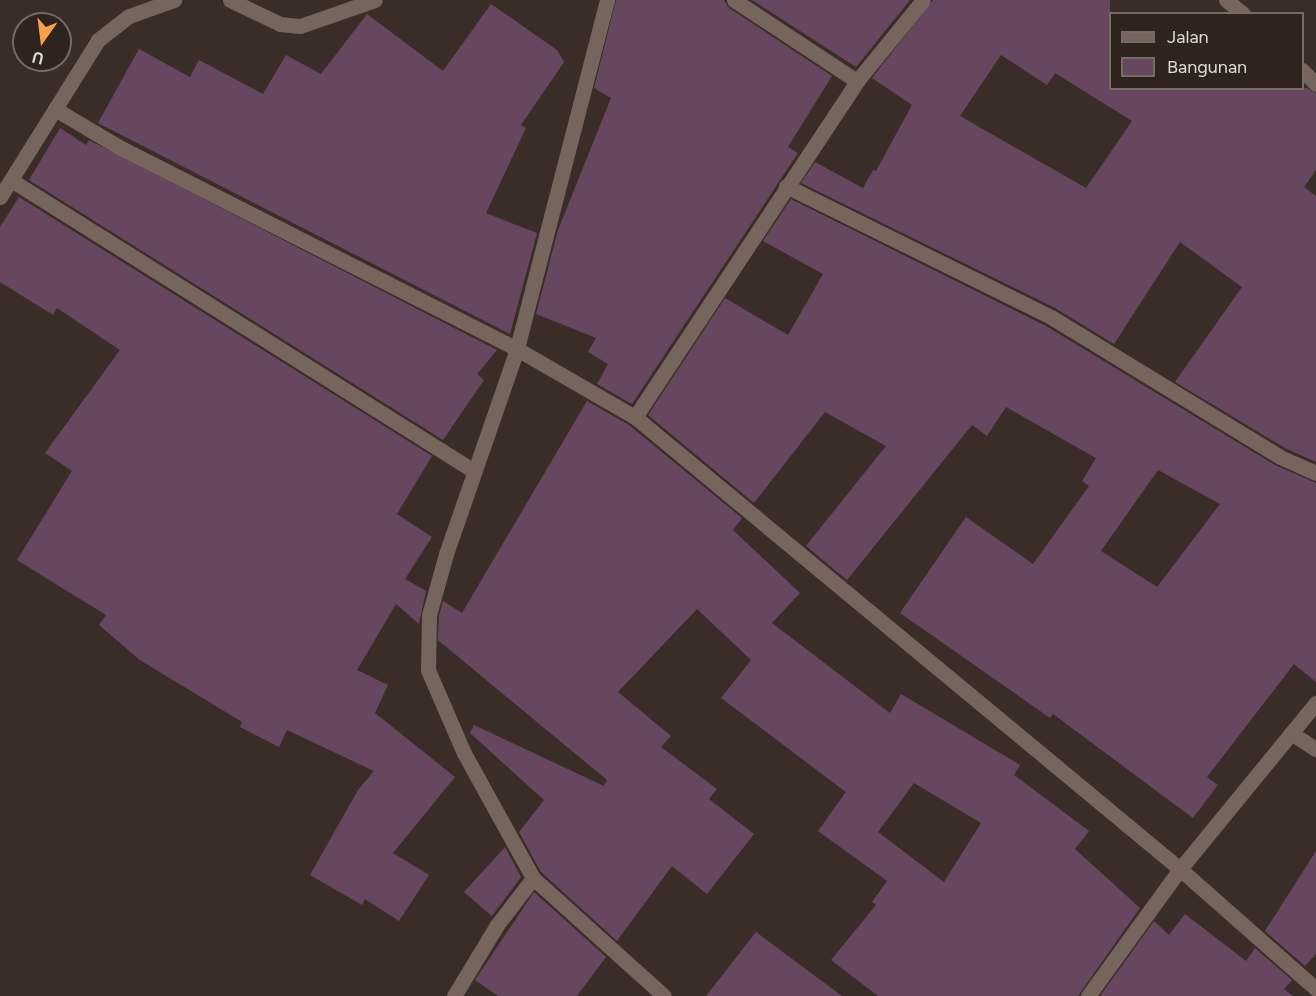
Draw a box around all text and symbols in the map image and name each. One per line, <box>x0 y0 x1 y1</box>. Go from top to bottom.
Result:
north arrow <box>12 12 72 72</box>
legend <box>1109 12 1304 90</box>
text: Jalan <box>1167 26 1209 48</box>
text: U <box>30 47 46 69</box>
text: Bangunan <box>1167 56 1247 78</box>

